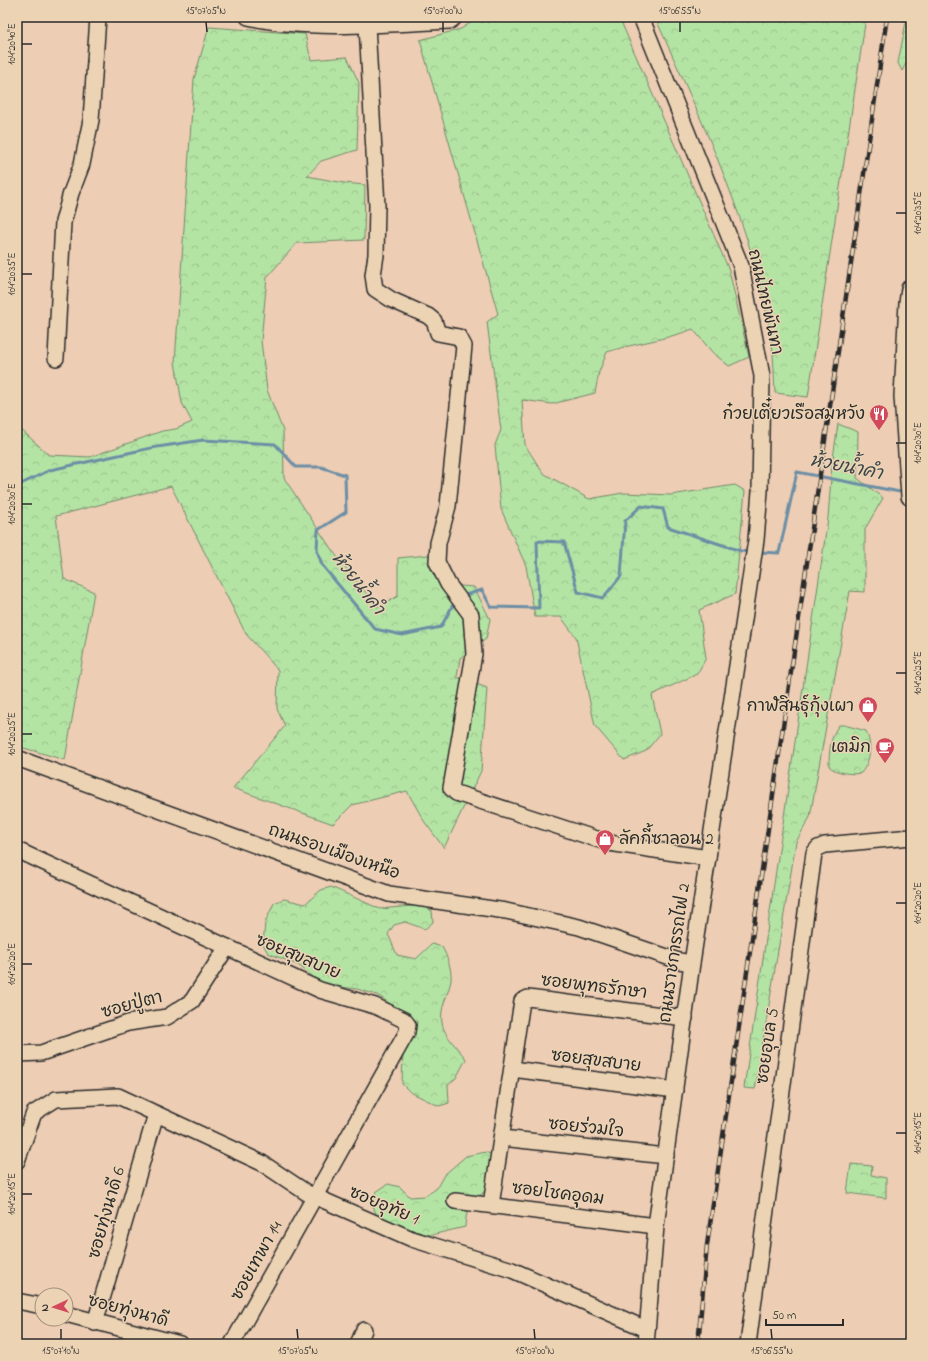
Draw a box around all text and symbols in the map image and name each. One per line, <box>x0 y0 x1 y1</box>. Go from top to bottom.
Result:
text: 15°07'05"N <box>186 4 226 19</box>
text: 15°07'00"N <box>424 4 463 19</box>
text: 15°06'55"N <box>659 4 701 19</box>
text: 104°20'40"E <box>5 23 20 65</box>
text: 104°20'35"E <box>911 192 926 234</box>
street label: ถนนไทยพันทา <box>741 247 789 357</box>
text: 104°20'35"E <box>5 253 20 295</box>
place label: ก๋วยเตี๋ยวเรือสมหวัง <box>722 397 865 427</box>
restaurant icon: ก๋วยเตี๋ยวเรือสมหวัง <box>868 403 890 431</box>
text: 104°20'30"E <box>911 422 926 464</box>
water label: ห้วยน้ำคำ <box>807 442 887 488</box>
text: 104°20'30"E <box>5 483 20 525</box>
water label: ห้วยน้ำคำ <box>324 543 395 622</box>
text: 104°20'25"E <box>911 651 926 695</box>
place label: กาฬสินธุ์กุ้งเผา <box>746 694 854 719</box>
shop icon: กาฬสินธุ์กุ้งเผา <box>857 695 879 723</box>
text: 104°20'25"E <box>5 712 20 756</box>
place label: เตมิก <box>831 735 871 760</box>
cafe icon: เตมิก <box>874 736 896 764</box>
street label: ถนนรอบเมืองเหนือ <box>265 818 403 886</box>
place label: ลัคกี้ซาลอน 2 <box>619 823 714 852</box>
shop icon: ลัคกี้ซาลอน 2 <box>594 828 616 856</box>
street label: ถนนราชการรถไฟ 2 <box>653 882 697 1024</box>
text: 104°20'20"E <box>911 882 926 924</box>
street label: ซอยสุขสบาย <box>251 928 345 986</box>
text: 104°20'20"E <box>5 943 20 985</box>
street label: ซอยพุทธรักษา <box>539 968 649 1006</box>
street label: ซอยปู่ตา <box>99 985 165 1025</box>
street label: ซอยอุบล 5 <box>750 1006 786 1086</box>
street label: ซอยสุขสบาย <box>549 1043 643 1079</box>
street label: ซอยร่วมใจ <box>547 1112 625 1144</box>
text: 104°20'15"E <box>911 1112 926 1154</box>
street label: ซอยทุ่งนาดี 6 <box>82 1164 132 1262</box>
text: 104°20'15"E <box>5 1173 20 1215</box>
street label: ซอยโชคอุุดม <box>510 1176 606 1212</box>
street label: ซอยอุทัย 1 <box>345 1180 424 1232</box>
street label: ซอยเทพา 14 <box>225 1217 289 1305</box>
north arrow <box>34 1287 74 1327</box>
street label: ซอยทุ่งนาดี <box>85 1288 171 1334</box>
scale bar <box>766 1301 843 1327</box>
text: N <box>37 1303 53 1312</box>
text: 50 m <box>772 1307 796 1325</box>
text: 15°07'10"N <box>42 1344 80 1359</box>
text: 15°07'05"N <box>278 1344 318 1359</box>
text: 15°07'00"N <box>516 1344 555 1359</box>
text: 15°06'55"N <box>751 1344 793 1359</box>

